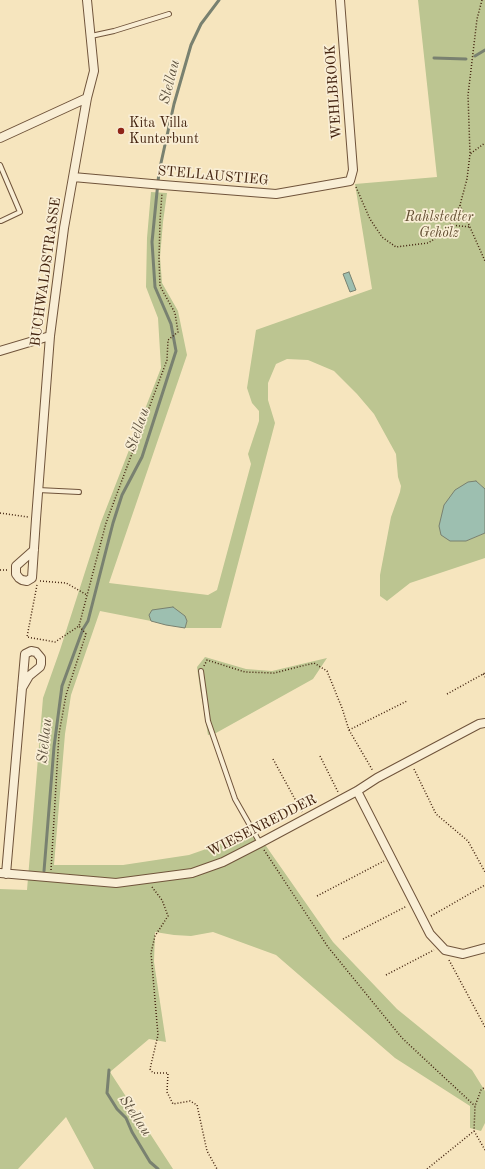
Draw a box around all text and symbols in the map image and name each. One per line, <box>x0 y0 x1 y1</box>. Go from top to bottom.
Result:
street label: WEHLBROOK <box>322 44 346 140</box>
water label: Stellau <box>156 58 184 106</box>
place label: Kita Villa Kunterbunt <box>129 115 199 148</box>
marker: Kita Villa Kunterbunt <box>116 126 126 136</box>
street label: STELLAUSTIEG <box>157 163 269 189</box>
street label: BUCHWALDSTRASSE <box>27 196 65 348</box>
park label: Rahlstedter Gehölz <box>405 209 473 242</box>
water label: Stellau <box>122 406 154 454</box>
water label: Stellau <box>34 717 56 765</box>
street label: WIESENREDDER <box>205 791 319 861</box>
water label: Stellau <box>115 1092 155 1140</box>

